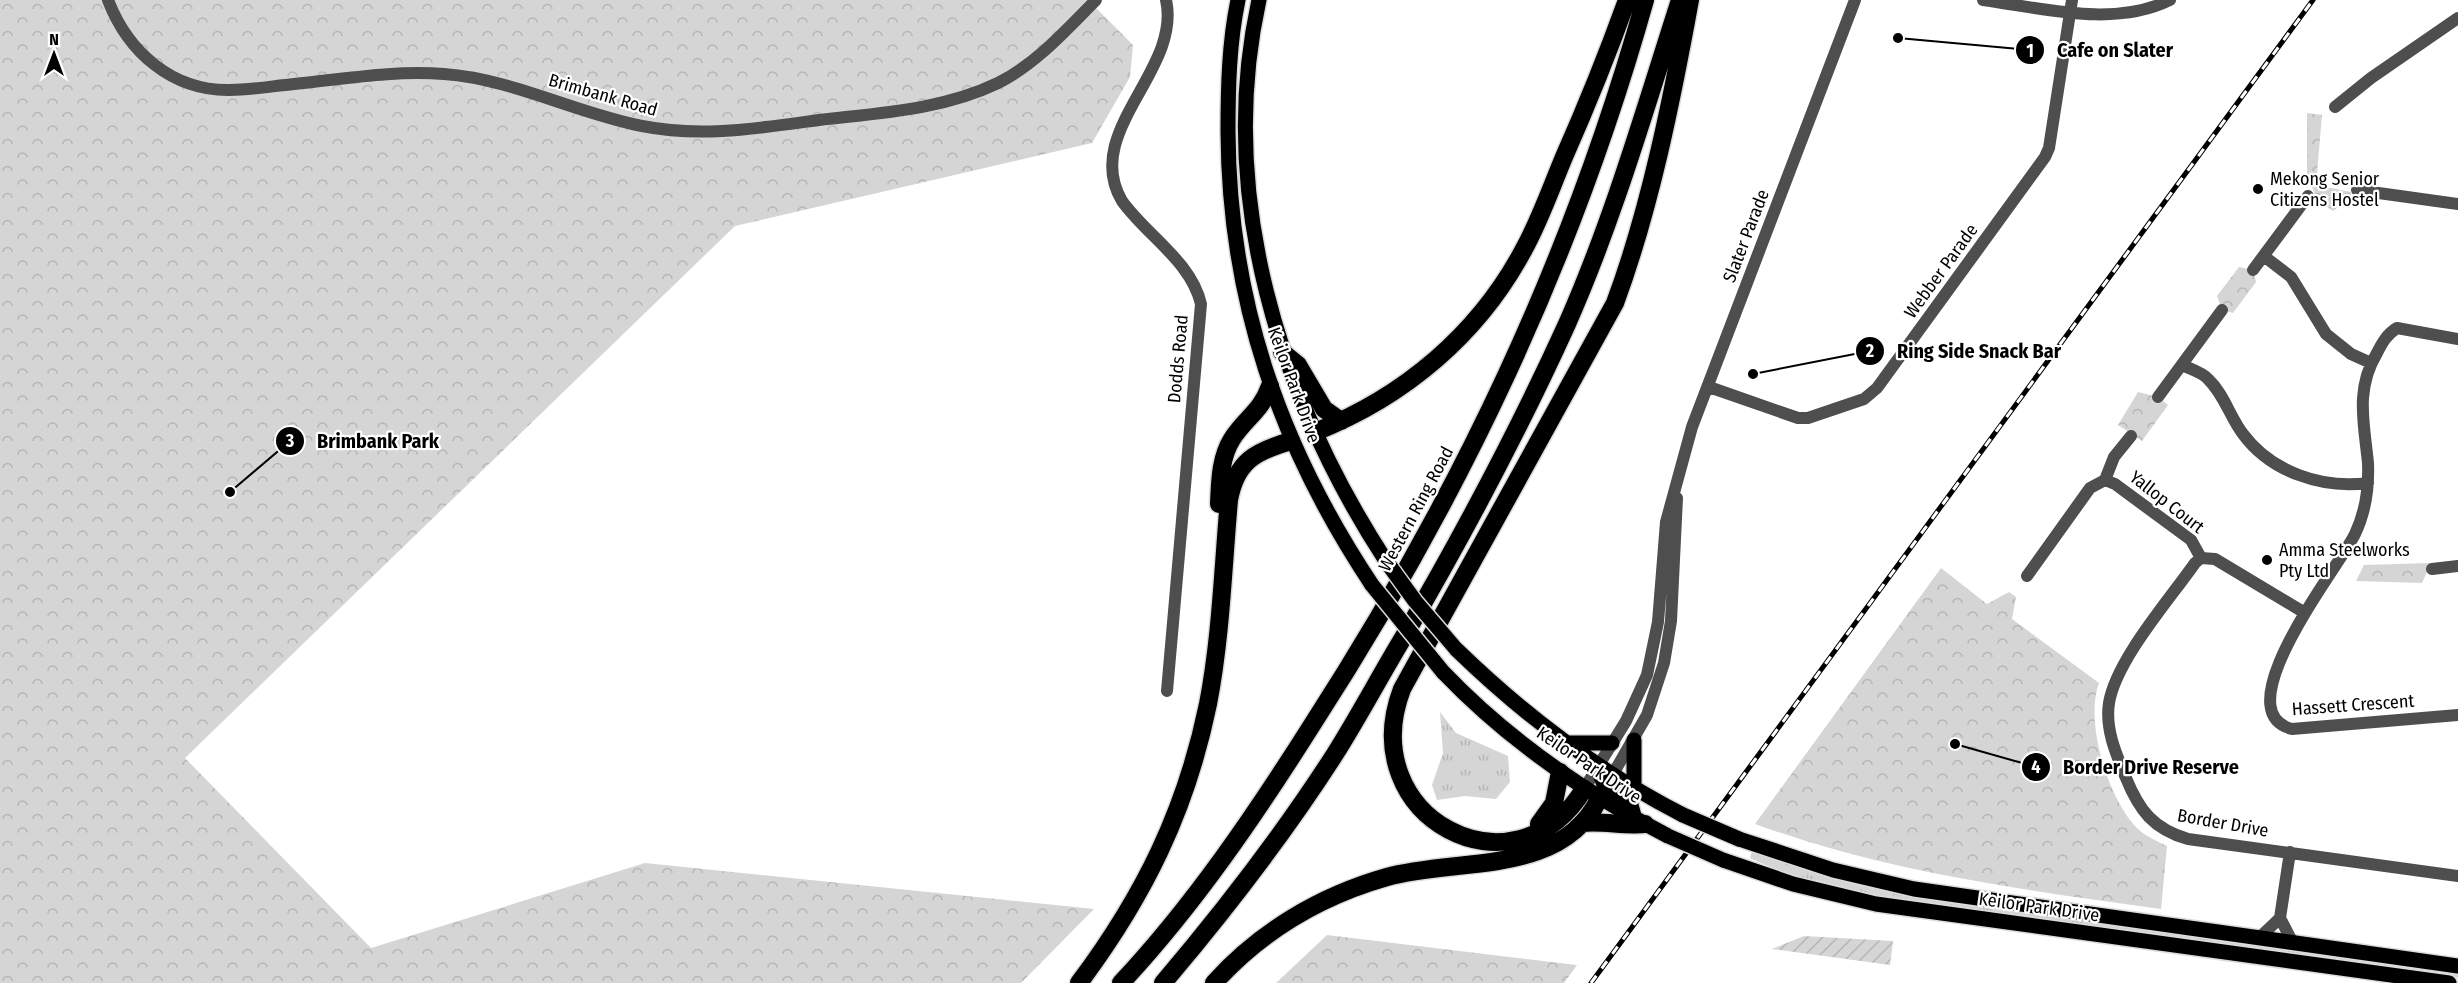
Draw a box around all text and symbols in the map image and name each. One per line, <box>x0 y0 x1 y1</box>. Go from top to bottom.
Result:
north arrow <box>24 24 84 84</box>
text: N <box>49 30 59 49</box>
callout: Cafe on Slater <box>2015 31 2185 69</box>
text: Cafe on Slater <box>2057 38 2174 62</box>
text: 1 <box>2026 40 2034 62</box>
street label: Brimbank Road <box>546 69 660 121</box>
place label: Mekong Senior Citizens Hostel <box>2270 168 2380 211</box>
marker: Mekong Senior Citizens Hostel <box>2251 182 2265 196</box>
street label: Slater Parade <box>1718 186 1774 286</box>
street label: Webber Parade <box>1899 219 1983 322</box>
street label: Dodds Road <box>1163 314 1193 404</box>
street label: Keilor Park Drive <box>1263 324 1325 446</box>
callout: Ring Side Snack Bar <box>1855 332 2073 370</box>
text: Ring Side Snack Bar <box>1897 339 2062 363</box>
text: 2 <box>1865 340 1874 362</box>
callout: Brimbank Park <box>275 422 451 460</box>
text: Brimbank Park <box>317 429 440 453</box>
text: 3 <box>285 430 295 452</box>
street label: Western Ring Road <box>1374 443 1458 575</box>
street label: Yallop Court <box>2125 466 2209 538</box>
place label: Amma Steelworks Pty Ltd <box>2279 539 2410 582</box>
marker: Amma Steelworks Pty Ltd <box>2260 553 2274 567</box>
street label: Hassett Crescent <box>2291 690 2415 720</box>
street label: Keilor Park Drive <box>1532 722 1646 808</box>
callout: Border Drive Reserve <box>2021 748 2251 786</box>
text: Border Drive Reserve <box>2063 755 2239 779</box>
text: 4 <box>2031 756 2041 778</box>
street label: Border Drive <box>2176 804 2270 842</box>
street label: Keilor Park Drive <box>1977 888 2101 926</box>

